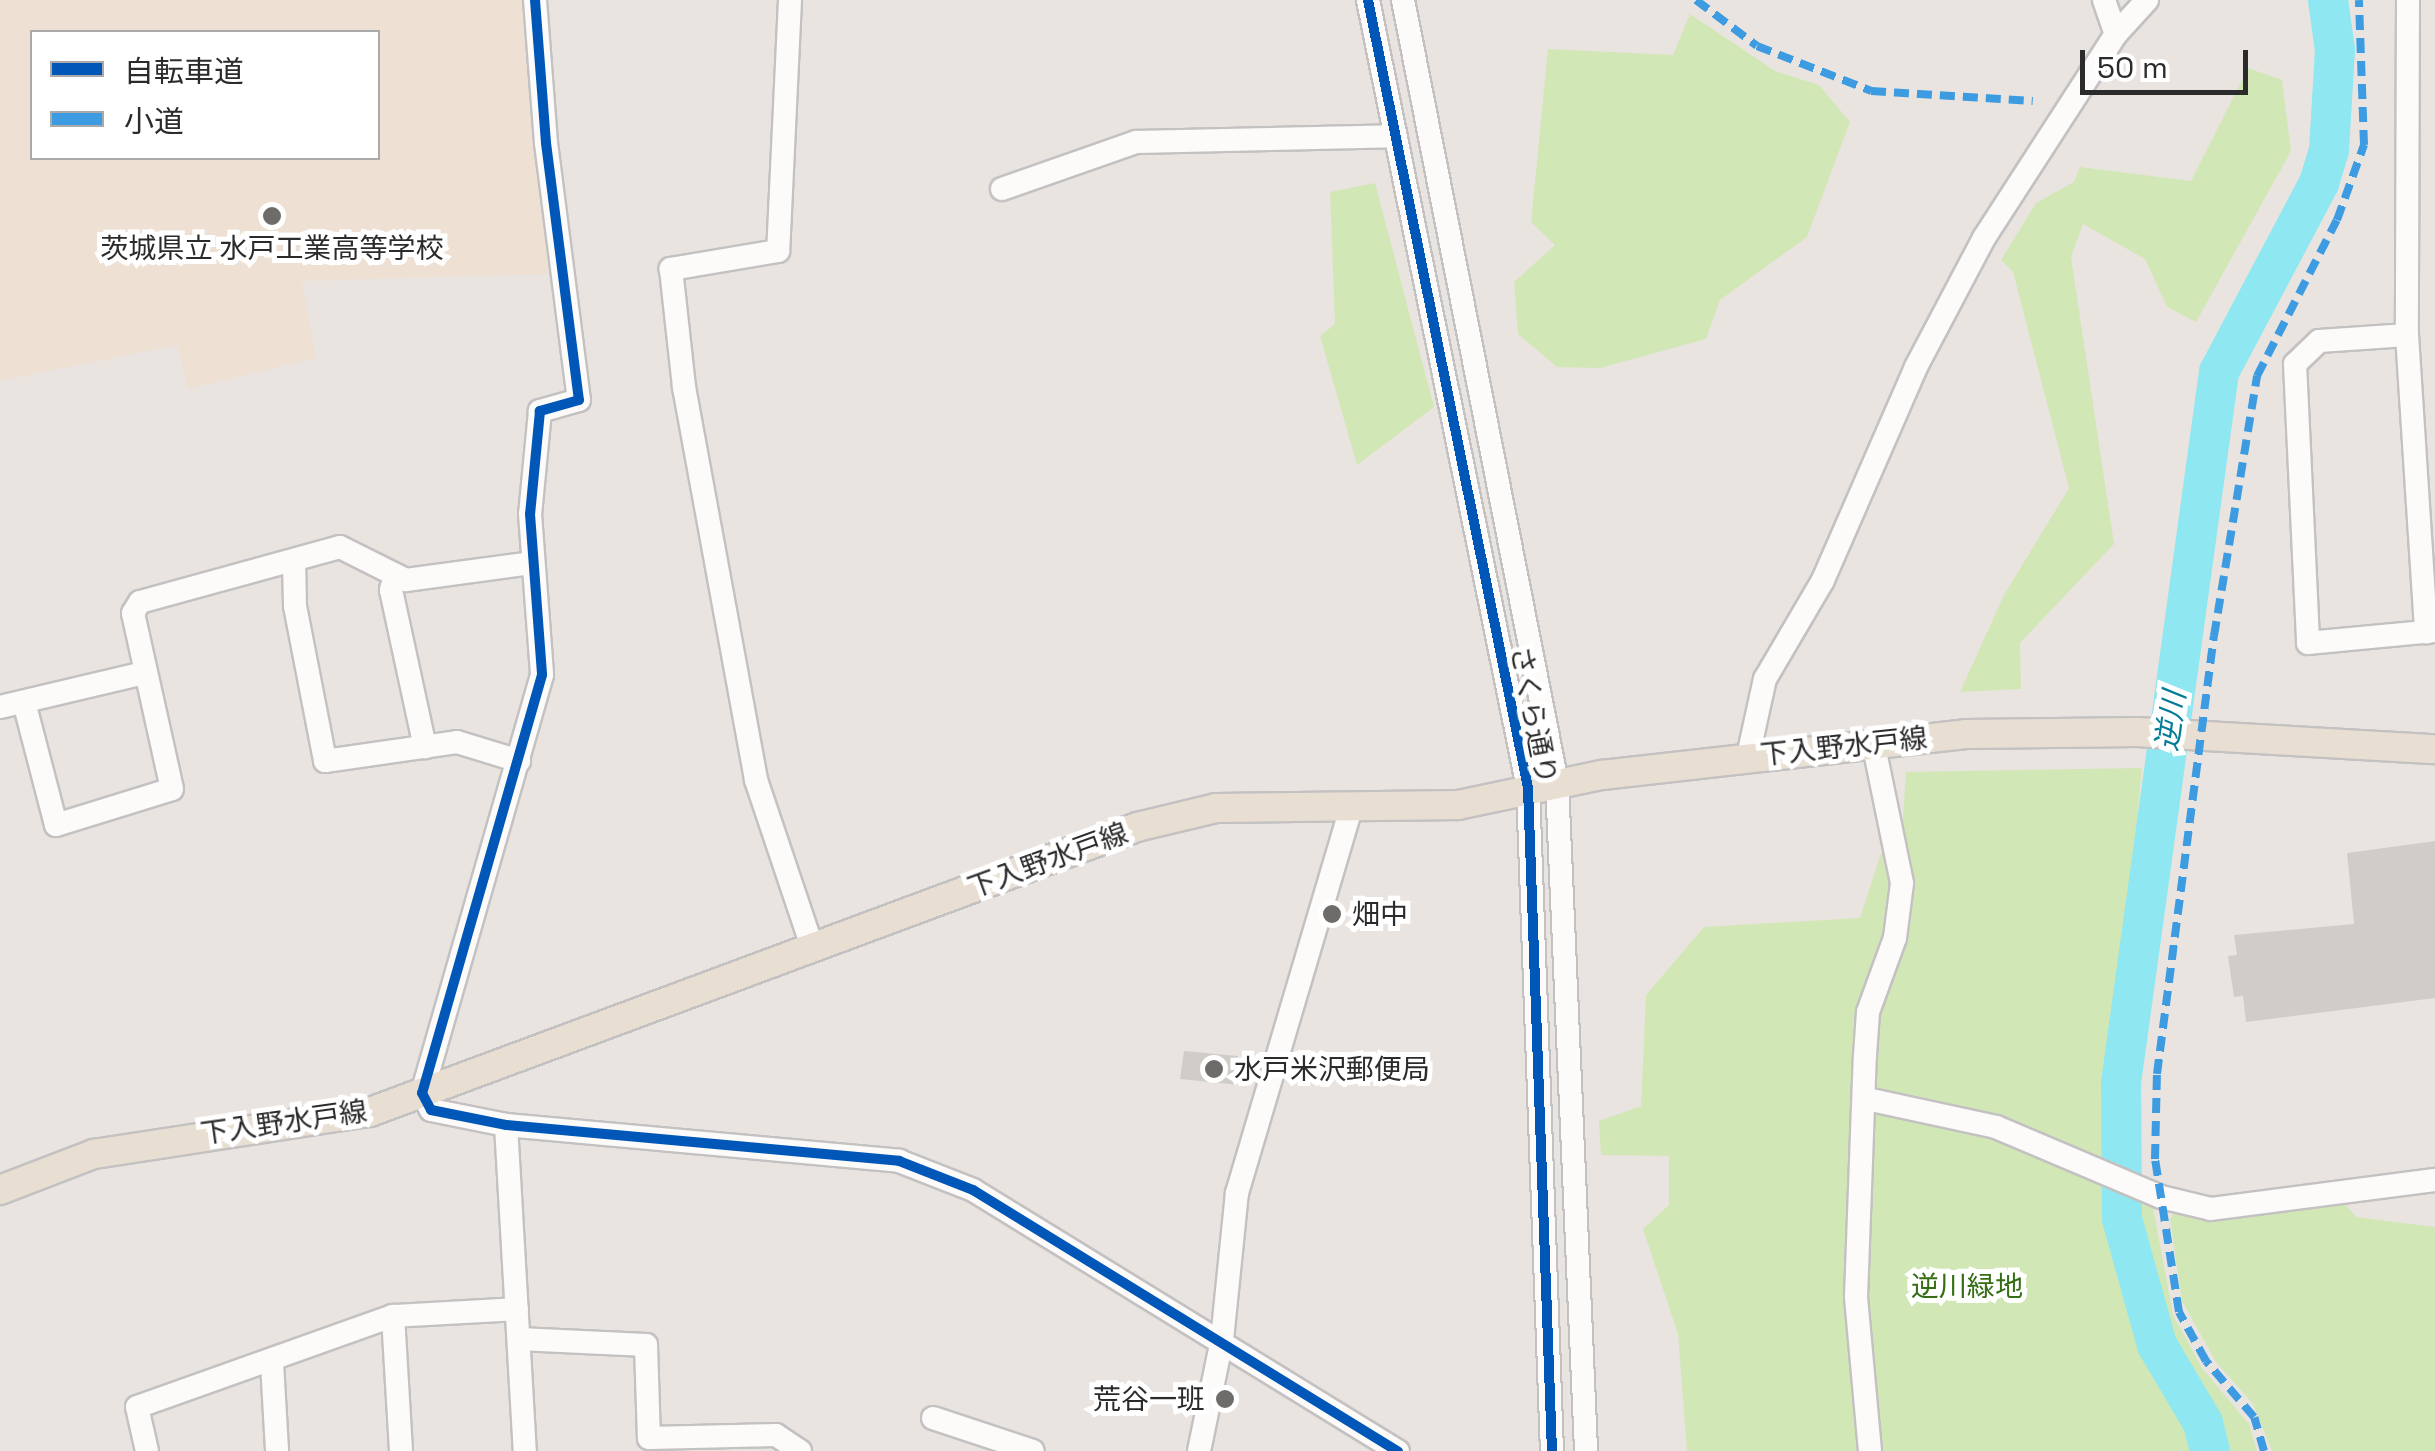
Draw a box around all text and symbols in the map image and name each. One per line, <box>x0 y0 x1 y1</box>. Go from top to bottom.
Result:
legend <box>30 30 380 160</box>
scale bar <box>2085 30 2252 92</box>
text: 50 m <box>2097 48 2168 87</box>
text: 自転車道 <box>124 52 244 91</box>
text: 小道 <box>124 102 184 141</box>
marker: 茨城県立 水戸工業高等学校 <box>261 205 283 227</box>
place label: 茨城県立 水戸工業高等学校 <box>100 231 444 265</box>
street label: さくら通り <box>1504 643 1564 787</box>
water label: 逆川 <box>2149 689 2193 753</box>
street label: 下入野水戸線 <box>1759 721 1929 771</box>
street label: 下入野水戸線 <box>963 815 1133 905</box>
place label: 畑中 <box>1352 897 1408 931</box>
marker: 畑中 <box>1321 903 1343 925</box>
place label: 水戸米沢郵便局 <box>1234 1052 1430 1086</box>
marker: 水戸米沢郵便局 <box>1203 1058 1225 1080</box>
street label: 下入野水戸線 <box>198 1094 370 1150</box>
park label: 逆川緑地 <box>1911 1269 2023 1303</box>
place label: 荒谷一班 <box>1093 1382 1205 1416</box>
marker: 荒谷一班 <box>1214 1388 1236 1410</box>

